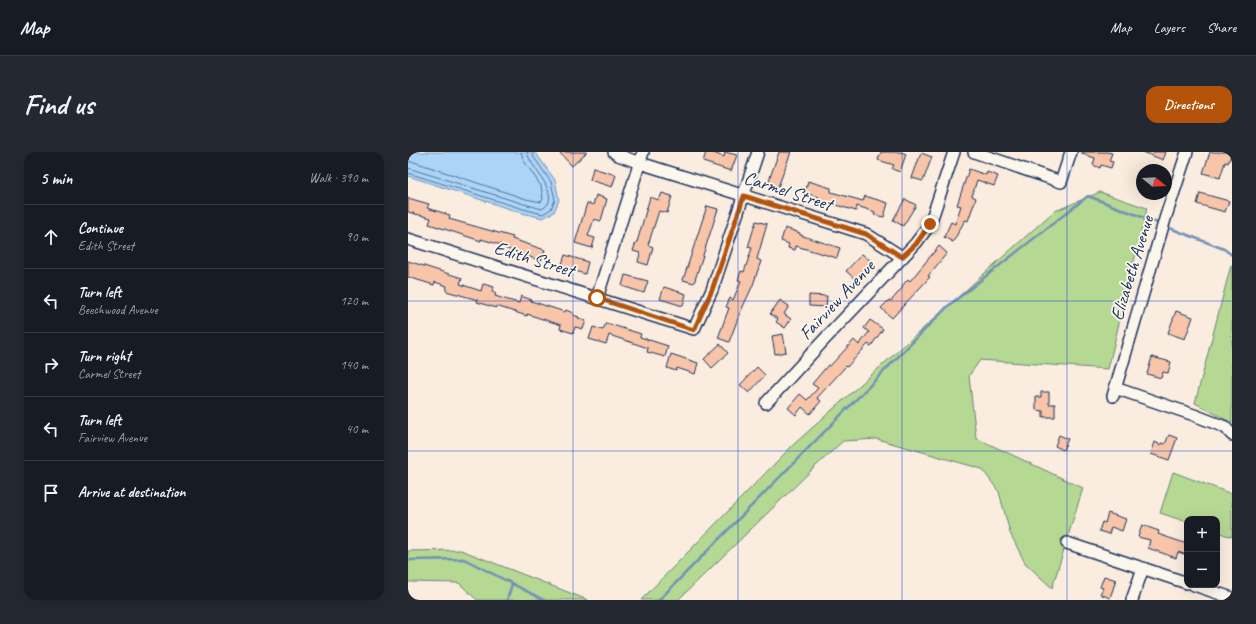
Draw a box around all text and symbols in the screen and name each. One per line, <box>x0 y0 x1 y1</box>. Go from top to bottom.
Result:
text: Map <box>20 16 50 40</box>
text: Map <box>1110 19 1132 36</box>
text: Layers <box>1154 19 1185 36</box>
text: Share <box>1207 19 1236 36</box>
button: Directions <box>1146 86 1232 123</box>
text: Find us <box>24 87 94 122</box>
north arrow <box>1136 164 1172 200</box>
street label: Carmel Street <box>741 166 838 217</box>
text: 5 min <box>40 168 72 189</box>
text: Walk · 390 m <box>309 170 368 186</box>
street label: Elizabeth Avenue <box>1105 211 1160 323</box>
route end <box>921 215 939 233</box>
text: Continue <box>78 219 123 238</box>
icon: ahead <box>40 226 62 248</box>
text: 90 m <box>346 229 368 245</box>
street label: Edith Street <box>491 236 579 283</box>
text: Edith Street <box>78 238 134 254</box>
street label: Fairview Avenue <box>794 254 881 345</box>
text: Turn left <box>78 283 121 302</box>
route start <box>588 289 606 307</box>
icon: left <box>40 290 62 312</box>
text: 120 m <box>340 293 368 309</box>
text: Beechwood Avenue <box>78 302 158 318</box>
text: Turn right <box>78 347 131 366</box>
icon: right <box>40 354 62 376</box>
text: 140 m <box>340 357 368 373</box>
text: Carmel Street <box>78 366 140 382</box>
text: Turn left <box>78 411 121 430</box>
icon: left <box>40 418 62 440</box>
text: 40 m <box>346 421 368 437</box>
text: Fairview Avenue <box>78 430 147 446</box>
icon: arrive <box>40 482 62 504</box>
text: Arrive at destination <box>78 483 185 502</box>
map controls <box>1184 516 1220 588</box>
button: + <box>1184 516 1220 552</box>
button: − <box>1184 552 1220 588</box>

